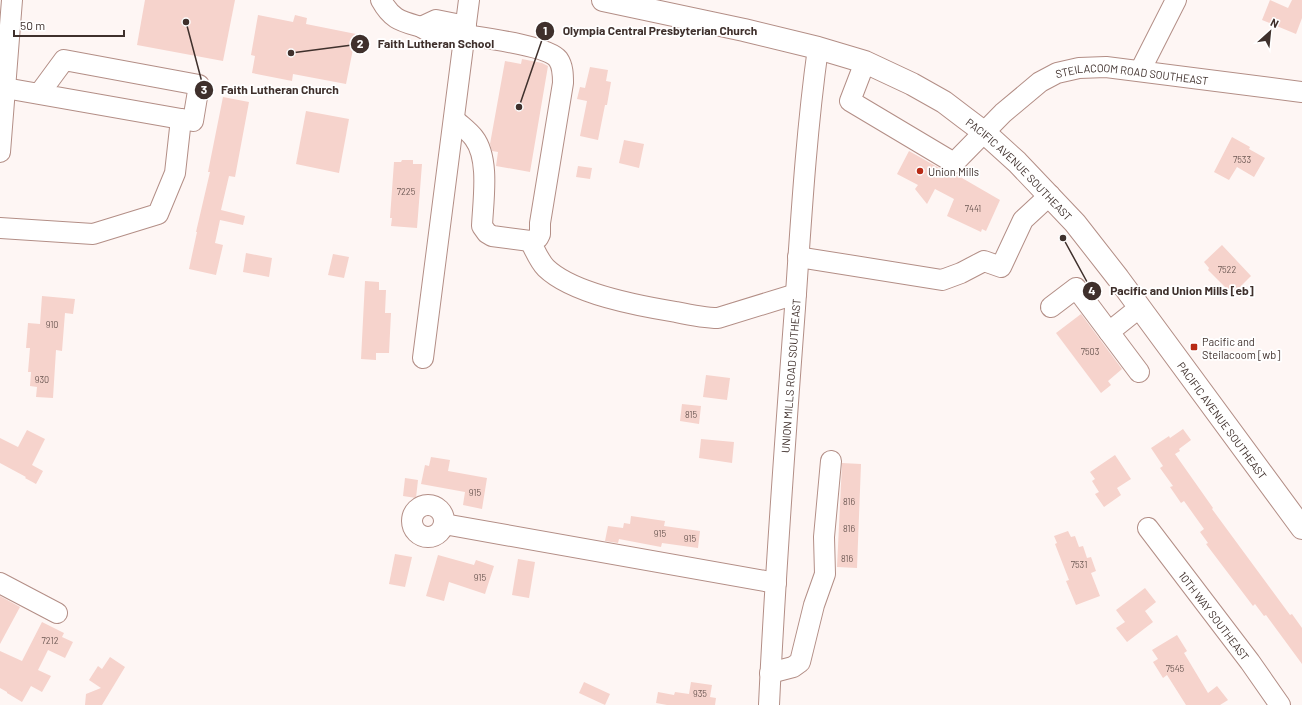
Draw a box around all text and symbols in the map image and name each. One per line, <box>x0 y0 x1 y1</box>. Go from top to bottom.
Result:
scale bar <box>14 12 124 38</box>
north arrow <box>1250 12 1290 52</box>
text: N <box>1269 15 1281 30</box>
text: 50 m <box>20 18 45 32</box>
callout: Olympia Central Presbyterian Church <box>535 19 766 43</box>
text: 1 <box>543 23 547 37</box>
text: Olympia Central Presbyterian Church <box>563 23 757 37</box>
callout: Faith Lutheran School <box>350 32 502 56</box>
text: 2 <box>357 36 364 50</box>
text: Faith Lutheran School <box>378 36 494 50</box>
street label: STEILACOOM ROAD SOUTHEAST <box>1054 60 1209 87</box>
callout: Faith Lutheran Church <box>194 78 347 102</box>
text: 3 <box>201 82 207 96</box>
text: Faith Lutheran Church <box>221 82 339 96</box>
street label: PACIFIC AVENUE SOUTHEAST <box>964 115 1075 223</box>
house number: 7533 <box>1233 154 1251 165</box>
place label: Union Mills <box>928 165 979 178</box>
marker: Union Mills <box>915 166 925 176</box>
house number: 7225 <box>397 186 416 197</box>
house number: 7441 <box>965 203 981 214</box>
house number: 7522 <box>1218 264 1236 275</box>
callout: Pacific and Union Mills [eb] <box>1082 279 1261 303</box>
text: 4 <box>1088 283 1096 297</box>
text: Pacific and Union Mills [eb] <box>1110 283 1254 297</box>
street label: UNION MILLS ROAD SOUTHEAST <box>778 298 802 453</box>
house number: 910 <box>46 319 58 330</box>
place label: Pacific and Steilacoom [wb] <box>1202 335 1280 361</box>
marker: Pacific and Steilacoom [wb] <box>1189 342 1199 352</box>
house number: 7503 <box>1081 346 1100 357</box>
street label: PACIFIC AVENUE SOUTHEAST <box>1175 359 1270 481</box>
house number: 930 <box>35 374 49 385</box>
house number: 815 <box>685 409 697 420</box>
house number: 915 <box>469 487 482 498</box>
house number: 816 <box>843 496 855 507</box>
house number: 816 <box>843 523 855 534</box>
house number: 915 <box>654 528 667 539</box>
house number: 915 <box>684 533 697 544</box>
house number: 816 <box>841 553 853 564</box>
house number: 7531 <box>1071 559 1087 570</box>
street label: 10TH WAY SOUTHEAST <box>1177 569 1253 662</box>
house number: 915 <box>474 572 487 583</box>
house number: 7212 <box>42 635 59 646</box>
house number: 7545 <box>1166 663 1185 674</box>
house number: 935 <box>693 688 707 699</box>

